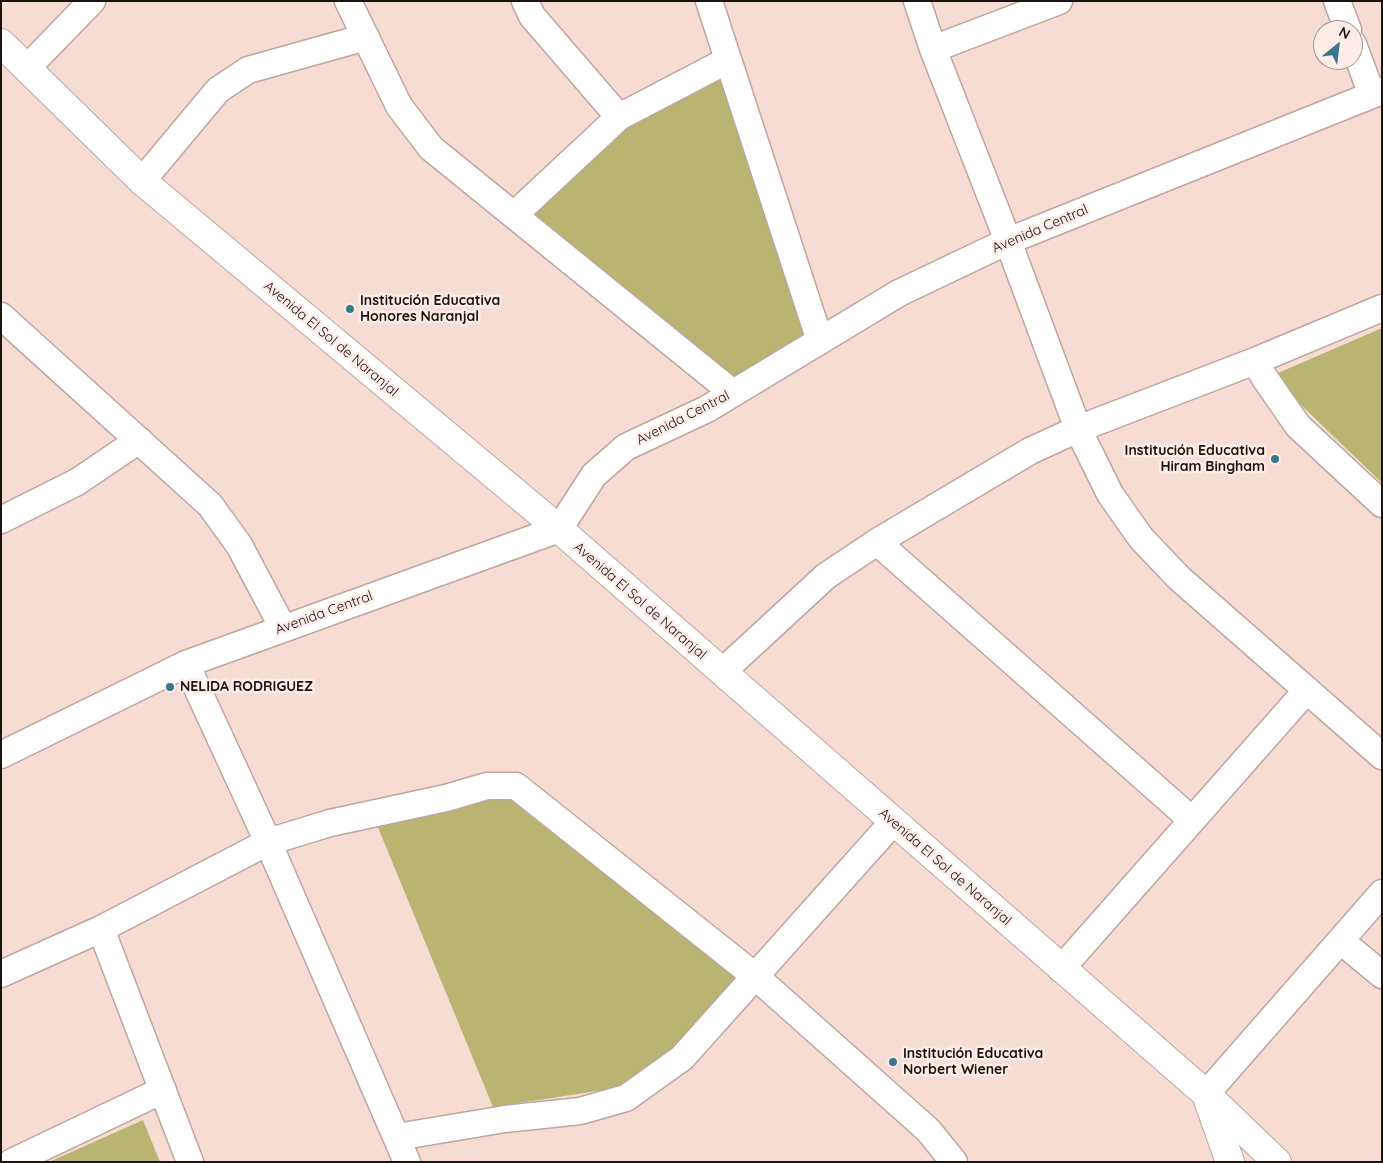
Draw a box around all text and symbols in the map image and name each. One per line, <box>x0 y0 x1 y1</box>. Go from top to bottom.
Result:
north arrow <box>1313 20 1363 70</box>
text: N <box>1336 22 1354 43</box>
street label: Avenida Central <box>989 201 1091 257</box>
street label: Avenida El Sol de Naranjal <box>260 278 402 400</box>
place label: Institución Educativa Honores Naranjal <box>360 293 500 326</box>
marker: Institución Educativa Honores Naranjal <box>344 303 356 315</box>
street label: Avenida Central <box>633 387 733 449</box>
place label: Institución Educativa Hiram Bingham <box>1125 443 1265 476</box>
marker: Institución Educativa Hiram Bingham <box>1269 453 1281 465</box>
street label: Avenida El Sol de Naranjal <box>570 539 710 663</box>
street label: Avenida Central <box>273 588 375 638</box>
place label: NELIDA RODRIGUEZ <box>180 679 313 695</box>
marker: NELIDA RODRIGUEZ <box>164 681 176 693</box>
street label: Avenida El Sol de Naranjal <box>875 805 1015 929</box>
place label: Institución Educativa Norbert Wiener <box>903 1046 1043 1078</box>
marker: Institución Educativa Norbert Wiener <box>887 1056 899 1068</box>

